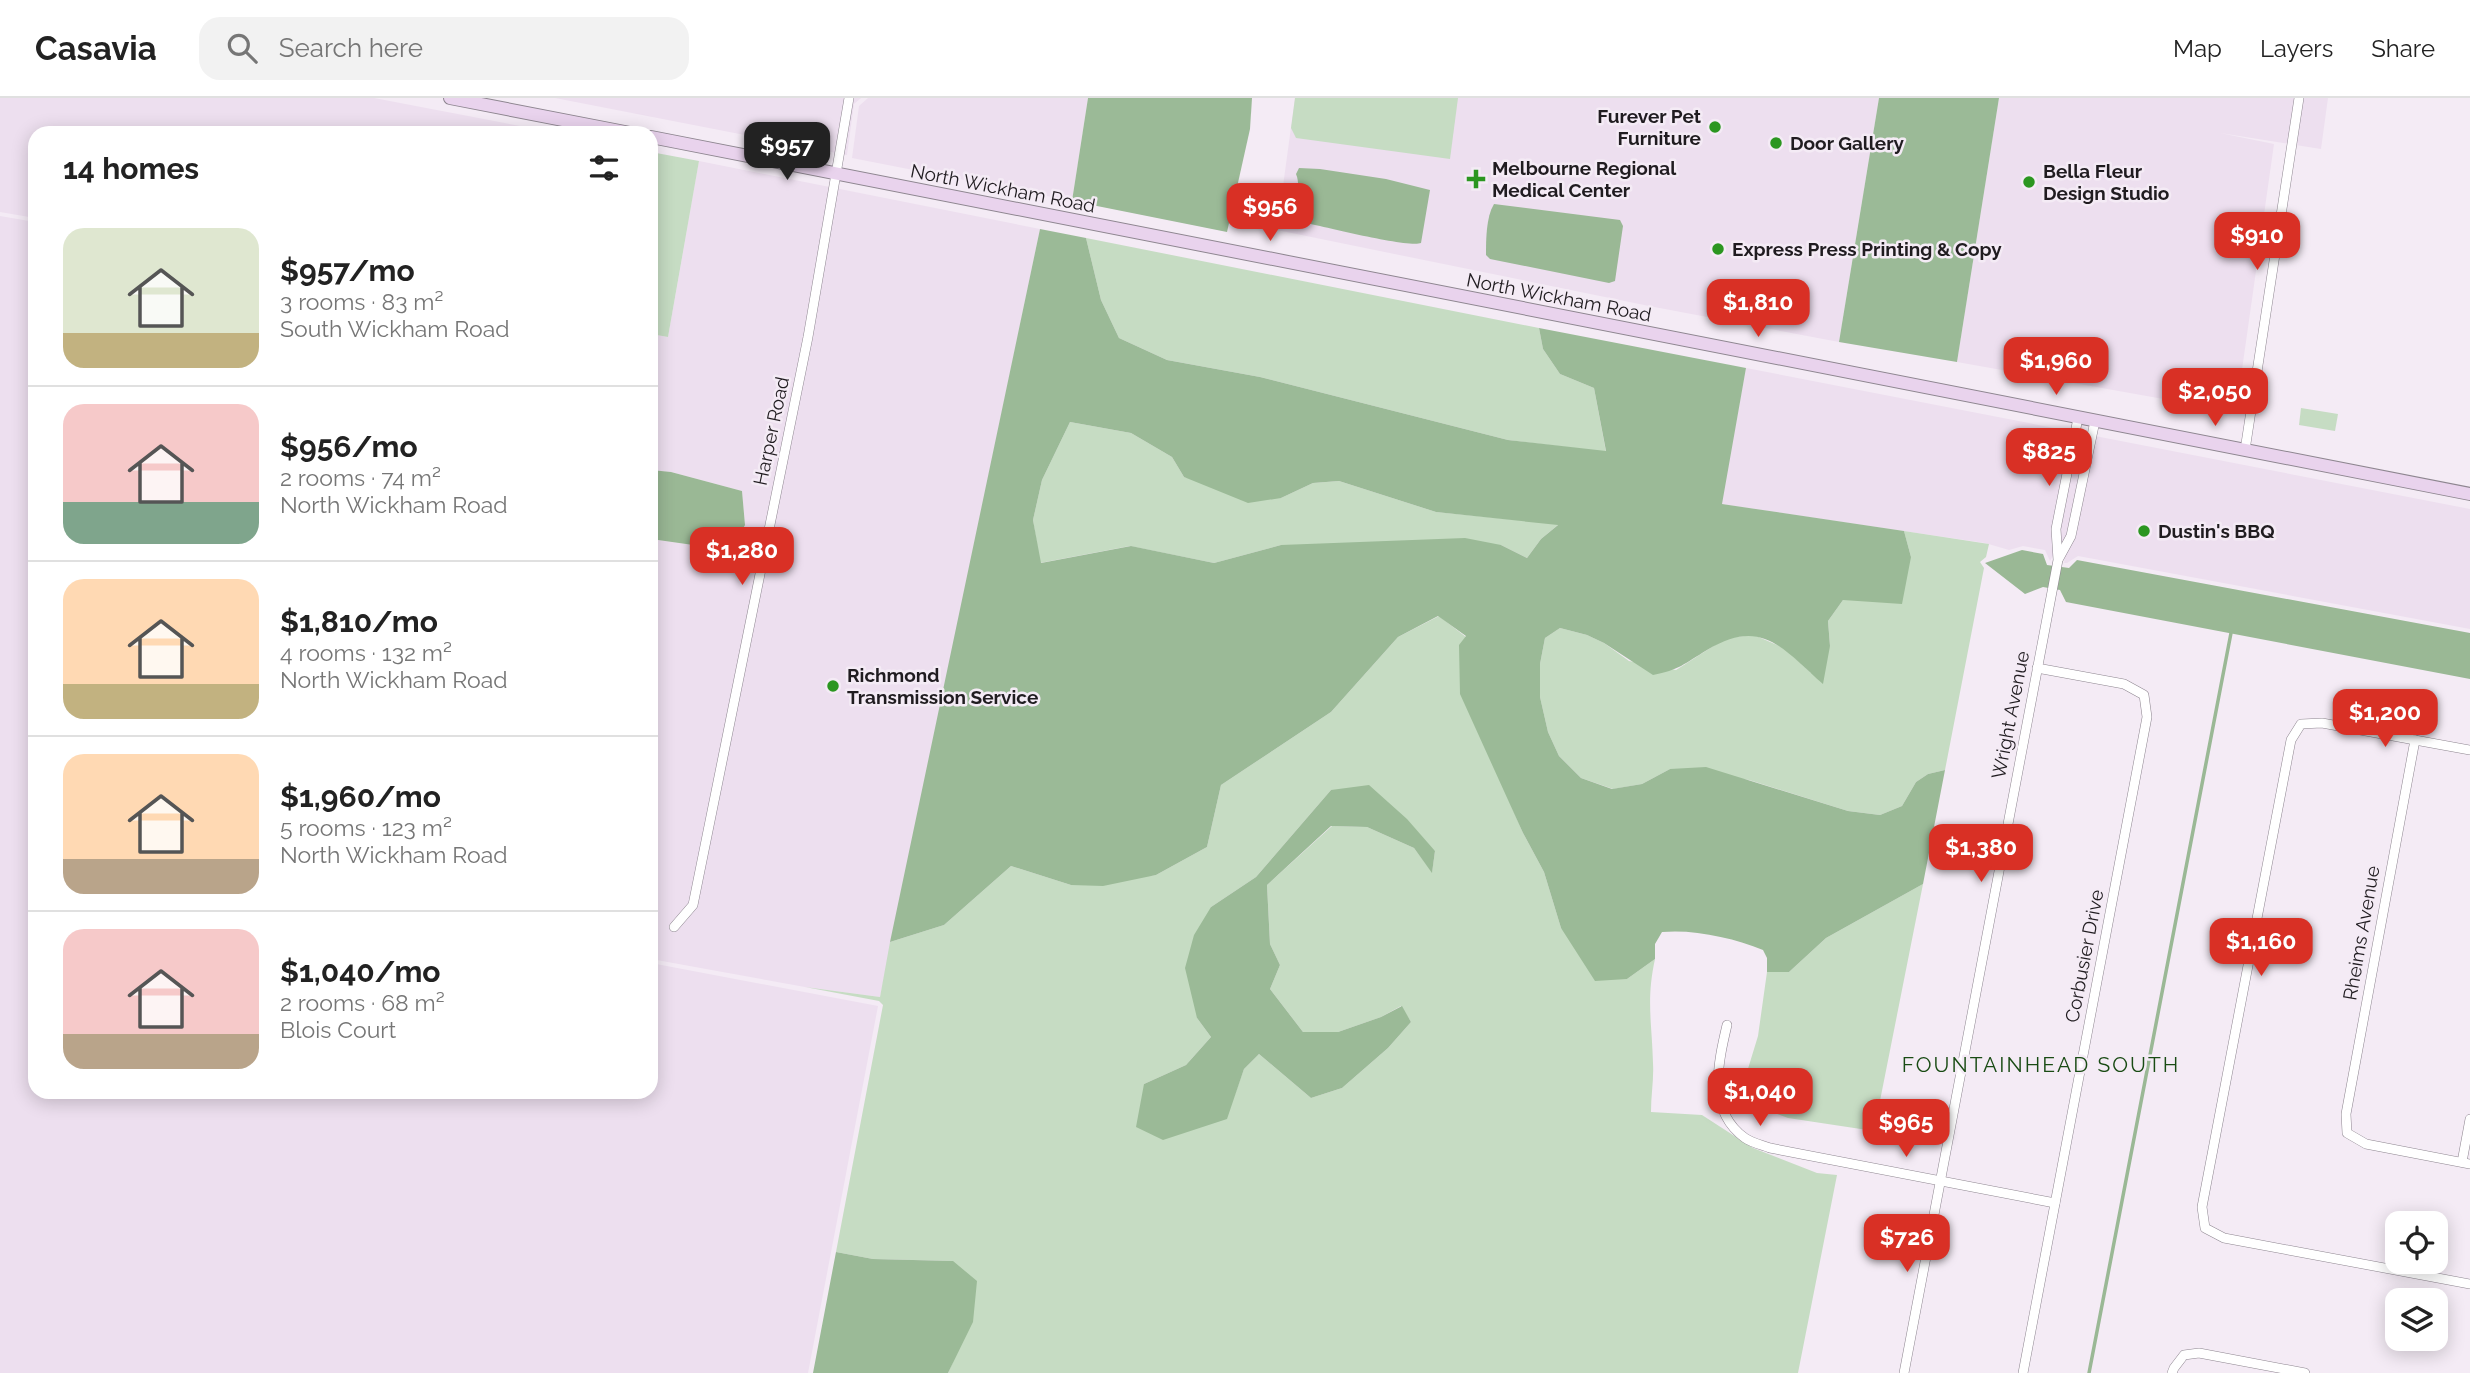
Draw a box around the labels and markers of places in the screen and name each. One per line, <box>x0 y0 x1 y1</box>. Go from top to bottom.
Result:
place label: Furever Pet Furniture <box>1597 105 1702 149</box>
marker: Furever Pet Furniture <box>1707 119 1723 135</box>
pin: $957 <box>746 122 828 182</box>
place label: Door Gallery <box>1790 132 1905 154</box>
marker: Door Gallery <box>1768 135 1784 151</box>
place label: Melbourne Regional Medical Center <box>1492 157 1677 201</box>
place label: Bella Fleur Design Studio <box>2043 160 2169 204</box>
marker: Melbourne Regional Medical Center <box>1466 169 1486 189</box>
marker: Bella Fleur Design Studio <box>2021 174 2037 190</box>
pin: $956 <box>1229 184 1311 243</box>
pin: $910 <box>2216 212 2298 272</box>
place label: Express Press Printing & Copy <box>1732 238 2002 260</box>
marker: Express Press Printing & Copy <box>1710 241 1726 257</box>
pin: $1,810 <box>1701 280 1815 339</box>
pin: $1,960 <box>1999 338 2113 397</box>
pin: $2,050 <box>2158 368 2272 428</box>
pin: $825 <box>2008 428 2090 488</box>
place label: Dustin's BBQ <box>2158 520 2275 542</box>
marker: Dustin's BBQ <box>2136 523 2152 539</box>
pin: $1,280 <box>685 528 799 587</box>
place label: Richmond Transmission Service <box>847 664 1038 708</box>
marker: Richmond Transmission Service <box>825 678 841 694</box>
pin: $1,200 <box>2328 690 2442 749</box>
pin: $1,380 <box>1924 824 2038 884</box>
pin: $1,160 <box>2204 918 2318 978</box>
pin: $1,040 <box>1703 1068 1817 1128</box>
pin: $965 <box>1865 1100 1947 1159</box>
pin: $726 <box>1866 1214 1948 1274</box>

